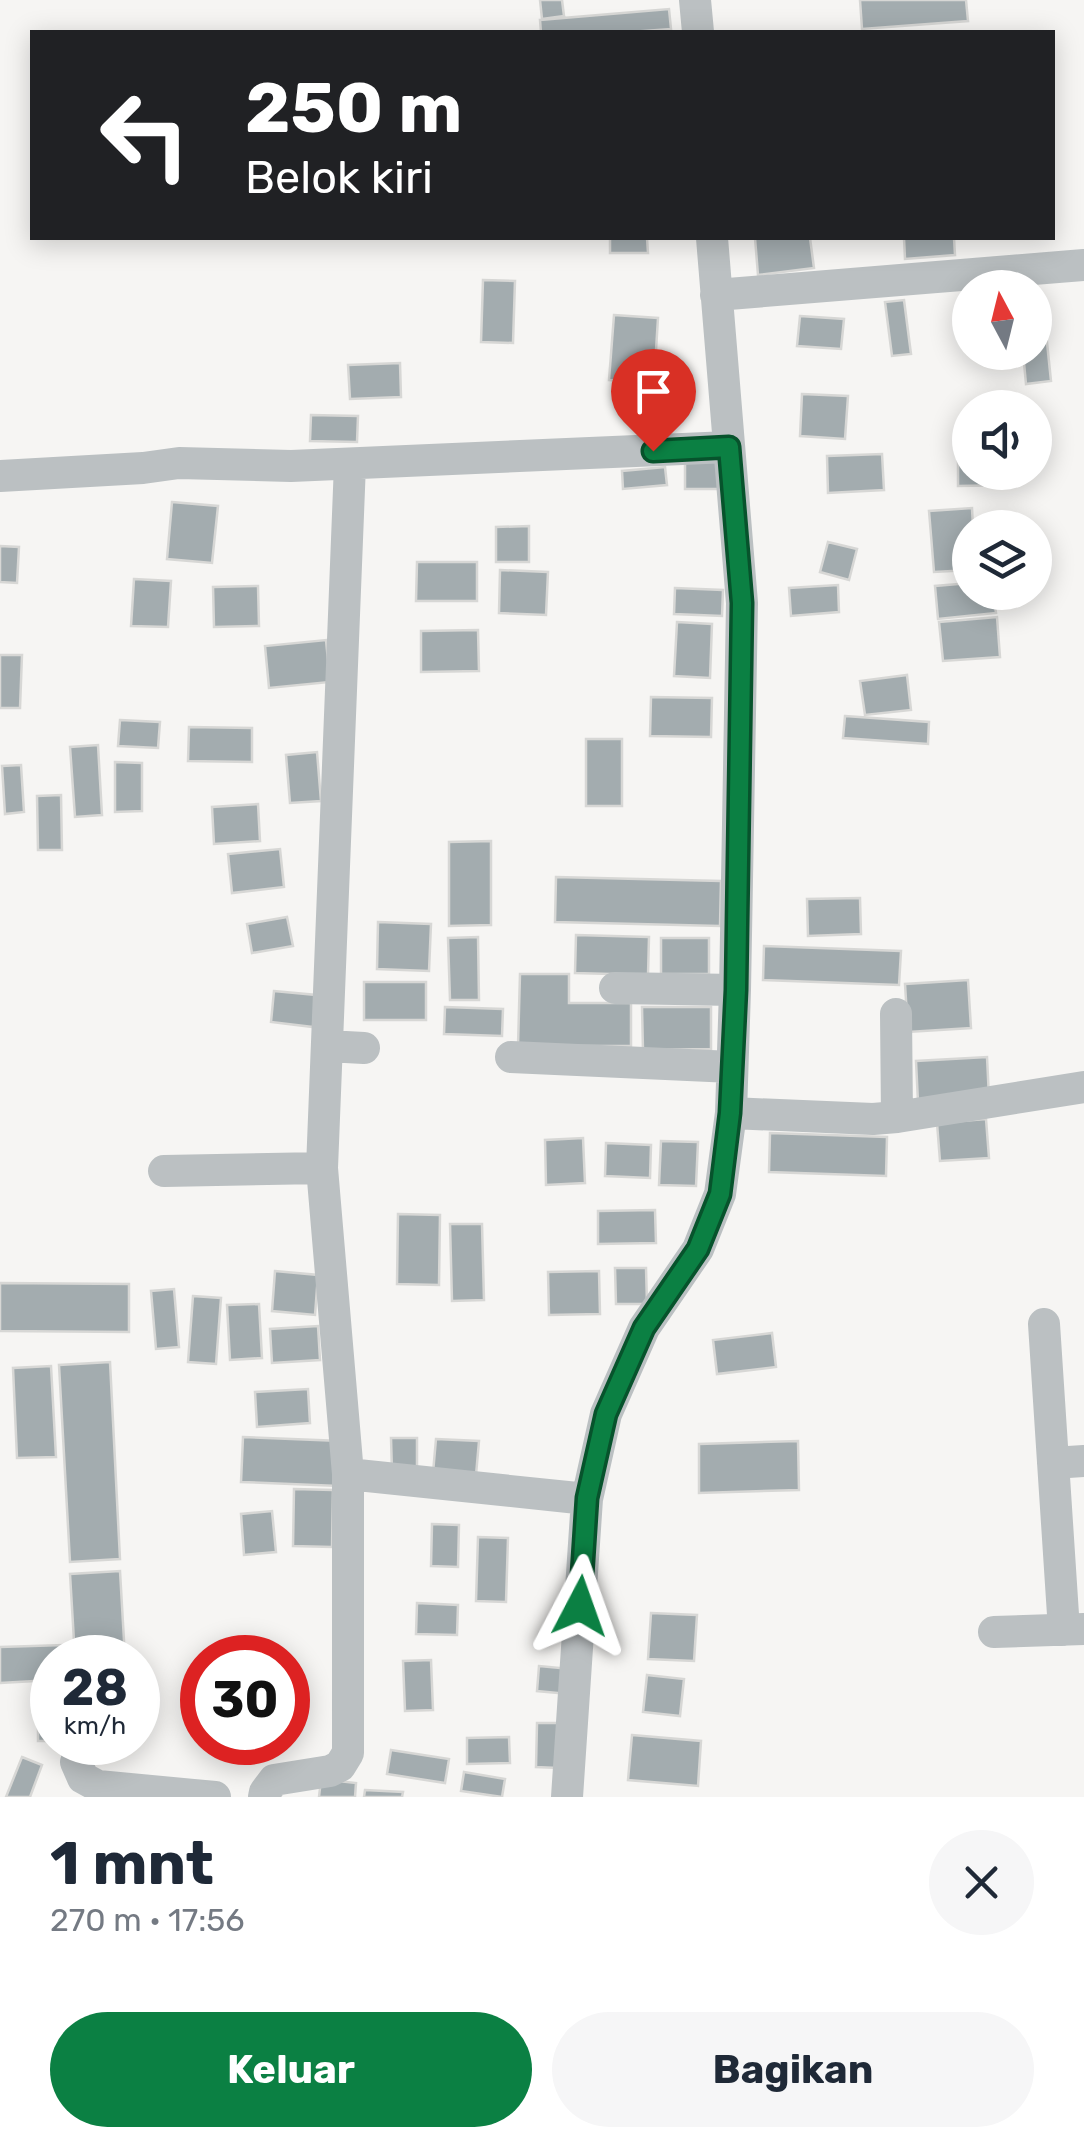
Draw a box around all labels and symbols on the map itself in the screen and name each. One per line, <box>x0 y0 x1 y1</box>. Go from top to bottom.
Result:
north arrow <box>952 270 1052 370</box>
pin <box>611 349 696 452</box>
position arrow <box>528 1554 632 1658</box>
speed limit sign: 30 <box>180 1635 310 1765</box>

